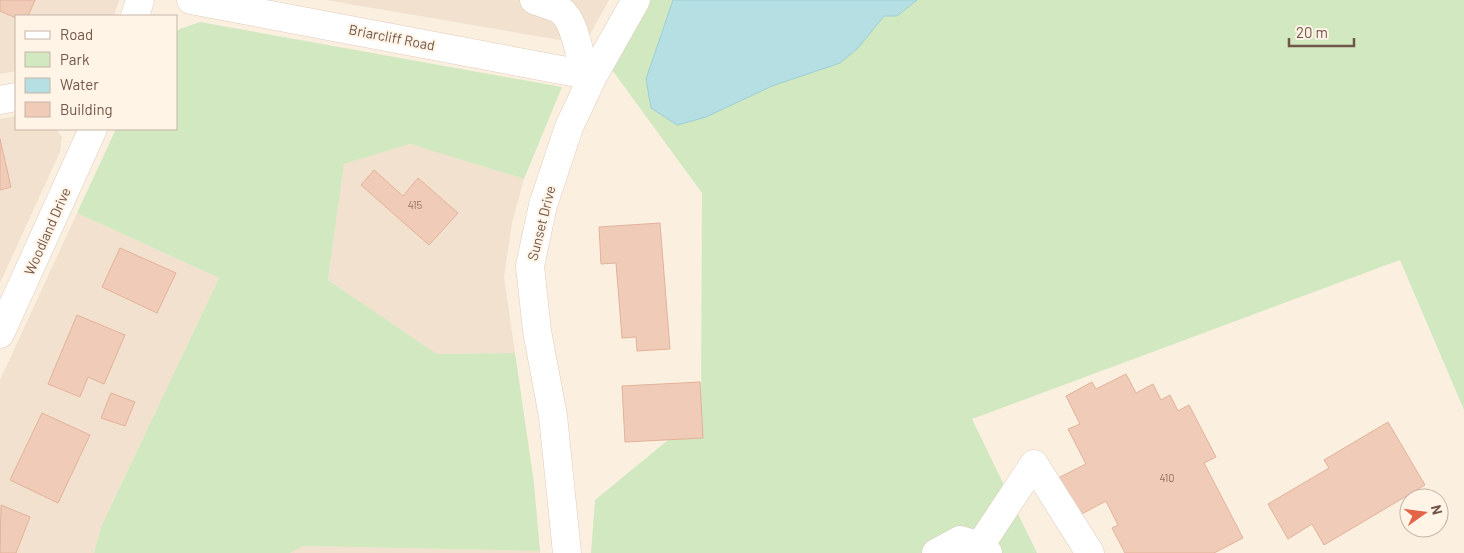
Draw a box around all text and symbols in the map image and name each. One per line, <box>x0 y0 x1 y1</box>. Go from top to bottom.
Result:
legend <box>15 15 178 130</box>
scale bar <box>1289 15 1354 47</box>
street label: Briarcliff Road <box>347 20 437 54</box>
text: 20 m <box>1296 23 1328 41</box>
text: Road <box>60 25 93 43</box>
text: Park <box>60 50 90 68</box>
text: Water <box>60 75 99 93</box>
text: Building <box>60 100 113 118</box>
street label: Sunset Drive <box>524 184 558 262</box>
street label: Woodland Drive <box>20 185 74 277</box>
house number: 415 <box>408 198 423 211</box>
house number: 410 <box>1159 471 1175 484</box>
north arrow <box>1399 488 1449 538</box>
text: N <box>1428 503 1446 516</box>

